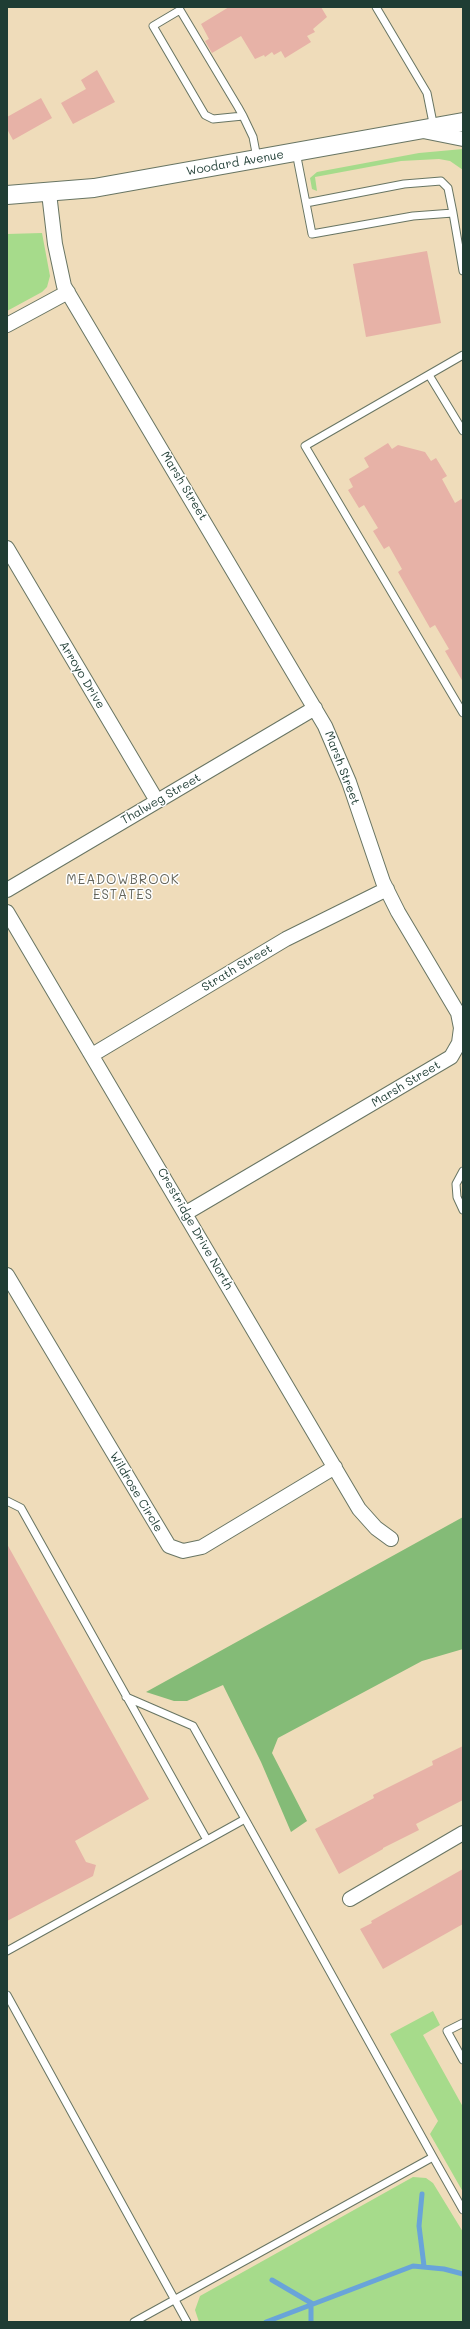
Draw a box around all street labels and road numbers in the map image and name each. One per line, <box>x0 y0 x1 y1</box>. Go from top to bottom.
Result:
street label: Woodard Avenue <box>185 147 285 179</box>
street label: Marsh Street <box>158 449 210 523</box>
street label: Arroyo Drive <box>56 639 108 711</box>
street label: Marsh Street <box>321 729 363 807</box>
street label: Thalweg Street <box>119 770 203 828</box>
street label: Strath Street <box>199 941 275 995</box>
street label: Marsh Street <box>369 1058 443 1110</box>
street label: Crestridge Drive North <box>154 1166 236 1292</box>
street label: Wildrose Circle <box>106 1449 166 1535</box>

